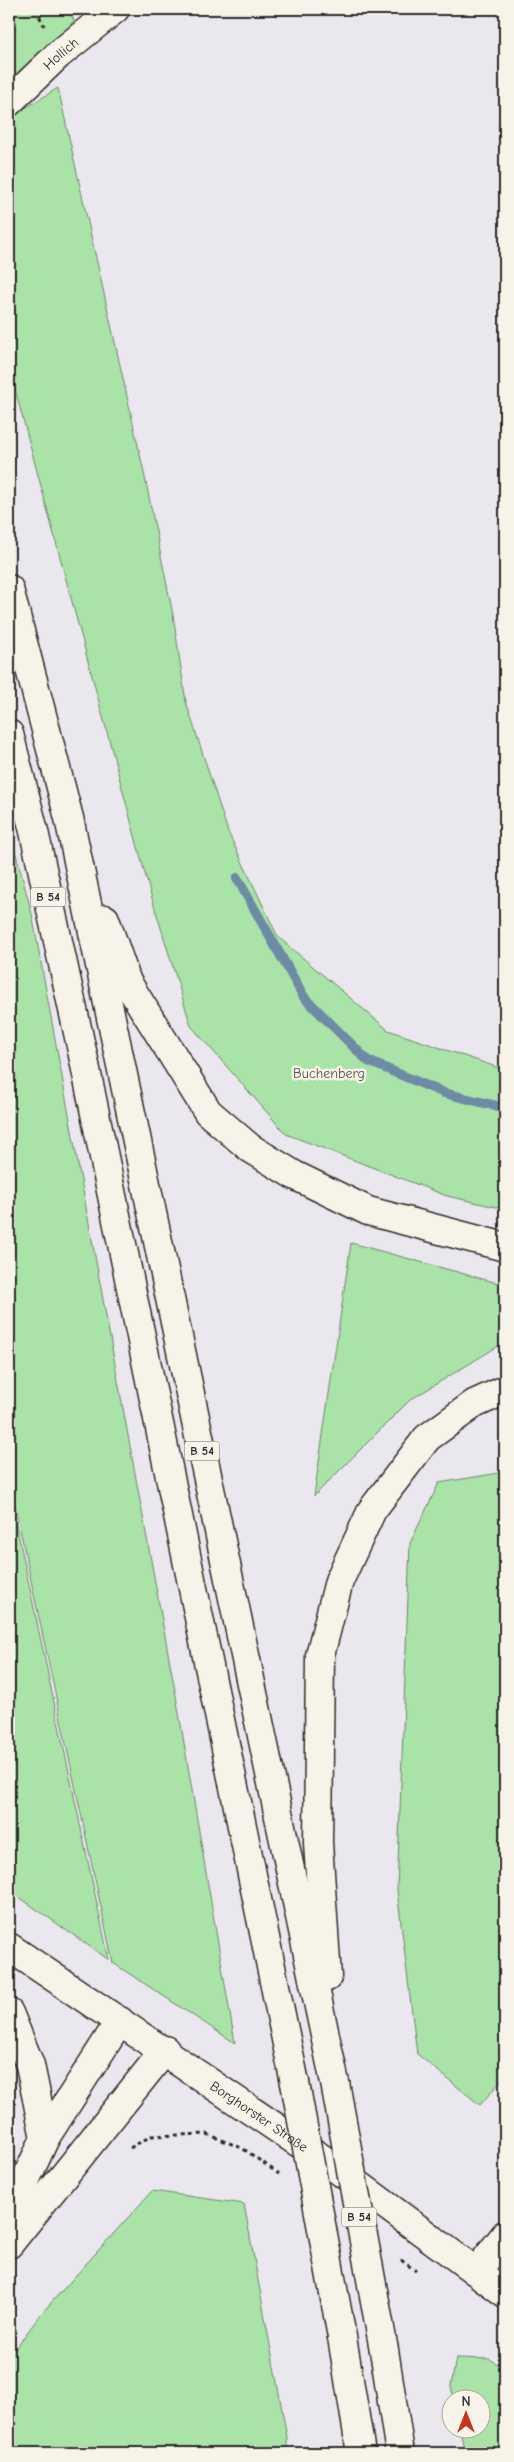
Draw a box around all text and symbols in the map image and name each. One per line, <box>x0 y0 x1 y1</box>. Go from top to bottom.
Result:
street label: Hollich <box>40 34 82 74</box>
road number: B 54 <box>30 888 66 906</box>
park label: Buchenberg <box>293 1065 365 1082</box>
road number: B 54 <box>184 1442 220 1460</box>
street label: Borghorster Straße <box>207 2077 311 2156</box>
road number: B 54 <box>342 2208 376 2226</box>
north arrow <box>442 2390 492 2440</box>
text: N <box>461 2393 471 2410</box>

